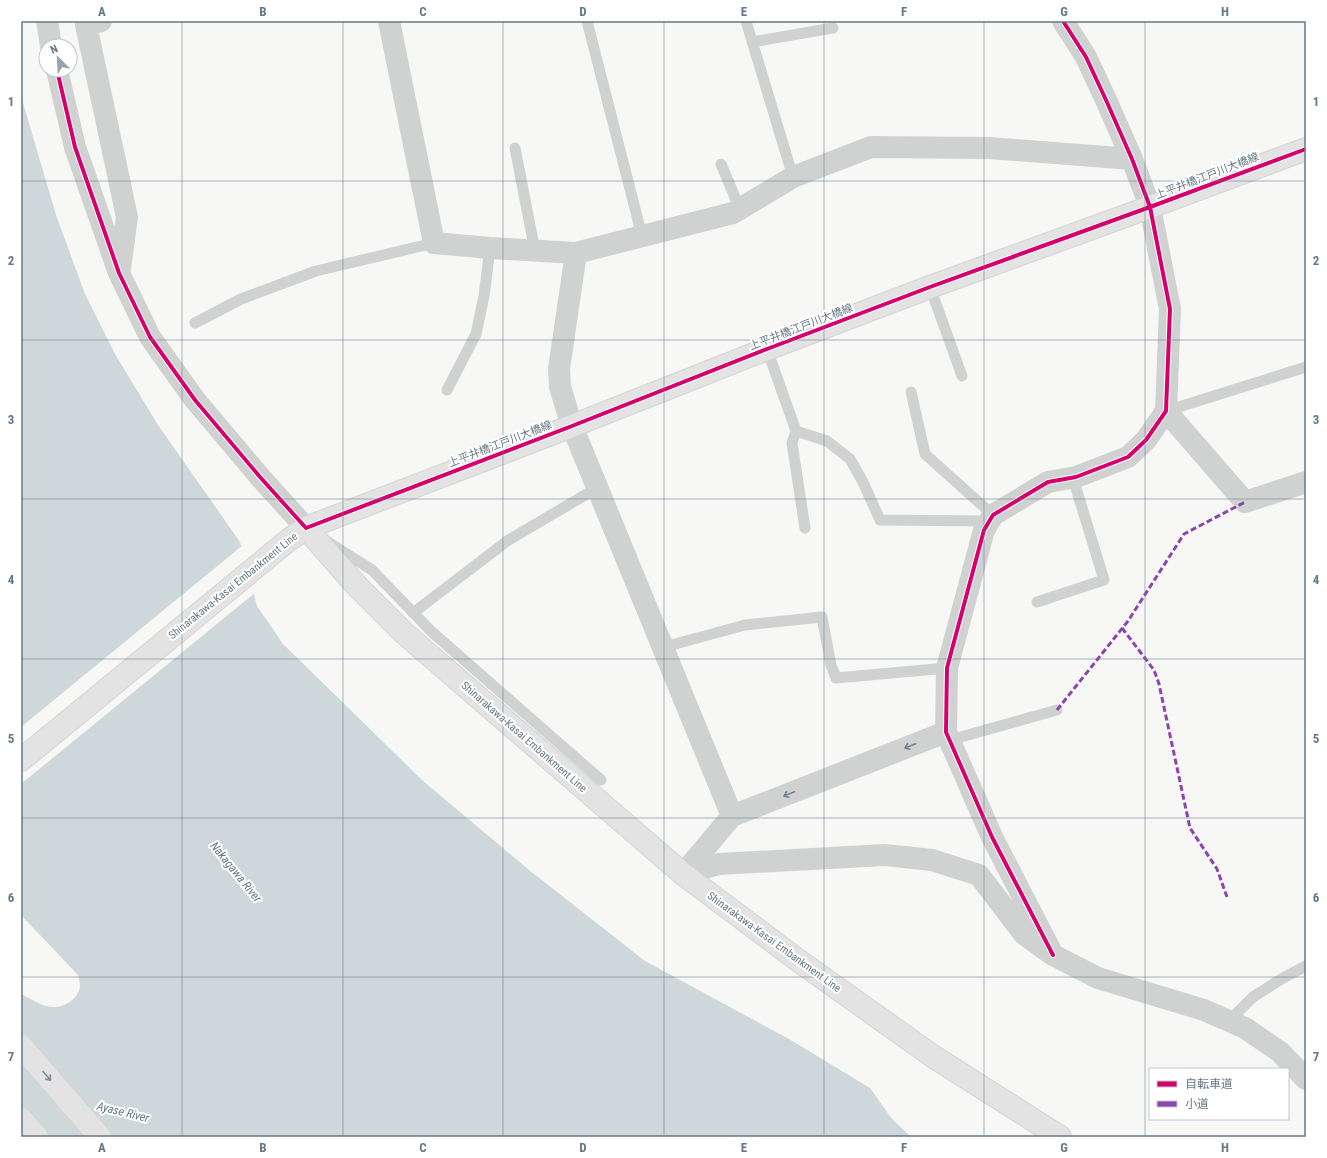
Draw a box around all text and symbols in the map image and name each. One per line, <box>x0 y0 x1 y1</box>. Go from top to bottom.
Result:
text: A <box>98 4 106 19</box>
text: B <box>259 4 267 19</box>
text: C <box>419 4 427 19</box>
text: D <box>579 4 587 19</box>
text: E <box>741 4 748 19</box>
text: F <box>901 4 907 19</box>
text: G <box>1060 4 1068 19</box>
text: H <box>1221 4 1229 19</box>
north arrow <box>38 38 78 78</box>
text: N <box>48 42 60 57</box>
text: 1 <box>8 94 14 109</box>
text: 1 <box>1313 94 1319 109</box>
street label: 上平井橋江戸川大橋線 <box>1153 150 1261 202</box>
text: 2 <box>8 253 15 268</box>
text: 2 <box>1313 253 1320 268</box>
street label: 上平井橋江戸川大橋線 <box>747 301 855 353</box>
text: 3 <box>8 412 14 427</box>
text: 3 <box>1313 412 1319 427</box>
street label: 上平井橋江戸川大橋線 <box>446 418 554 470</box>
street label: Shinarakawa-Kasai Embankment Line <box>166 530 300 642</box>
text: 4 <box>8 572 15 587</box>
text: 4 <box>1313 572 1320 587</box>
street label: Shinarakawa-Kasai Embankment Line <box>459 679 589 795</box>
text: 5 <box>8 731 15 746</box>
text: 5 <box>1313 731 1320 746</box>
one-way arrow <box>904 743 916 751</box>
one-way arrow <box>783 791 795 799</box>
water label: Nakagawa River <box>207 839 265 905</box>
street label: Shinarakawa-Kasai Embankment Line <box>705 889 843 995</box>
text: 6 <box>8 890 15 905</box>
text: 6 <box>1313 890 1320 905</box>
text: 7 <box>8 1049 15 1064</box>
text: 7 <box>1313 1049 1320 1064</box>
legend <box>1149 1068 1289 1120</box>
one-way arrow <box>42 1070 51 1081</box>
text: 自転車道 <box>1185 1077 1233 1091</box>
text: 小道 <box>1185 1097 1209 1111</box>
water label: Ayase River <box>95 1099 151 1125</box>
text: A <box>98 1140 106 1155</box>
text: B <box>259 1140 267 1155</box>
text: C <box>419 1140 427 1155</box>
text: D <box>579 1140 587 1155</box>
text: E <box>741 1140 748 1155</box>
text: F <box>901 1140 907 1155</box>
text: G <box>1060 1140 1068 1155</box>
text: H <box>1221 1140 1229 1155</box>

